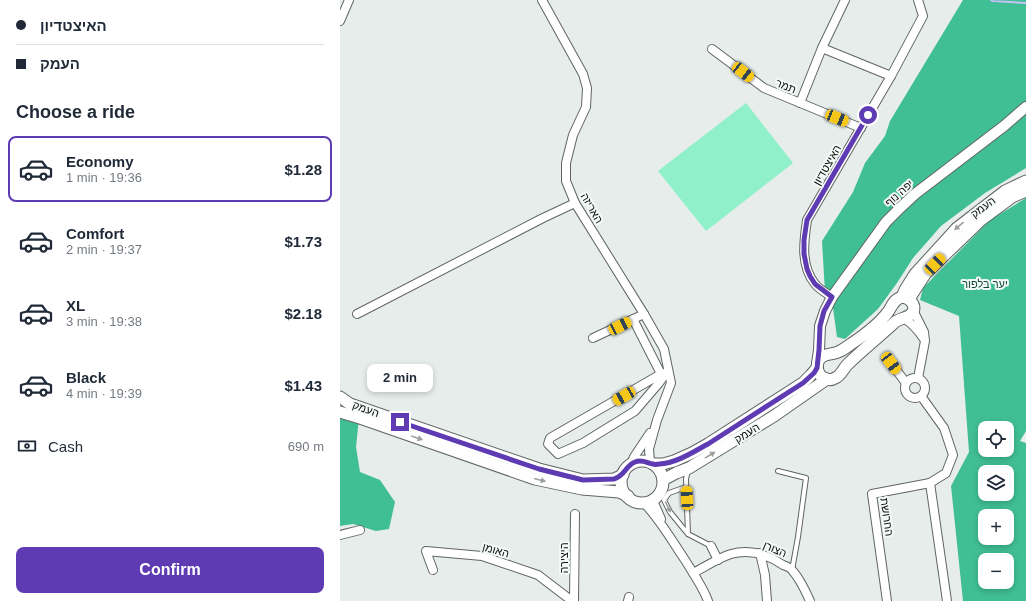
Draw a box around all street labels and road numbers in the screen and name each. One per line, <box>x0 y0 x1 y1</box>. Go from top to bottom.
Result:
street label: תמר <box>774 76 798 96</box>
street label: האיצטדיון <box>811 143 843 187</box>
street label: יפה נוף <box>883 177 915 209</box>
street label: האריזה <box>579 191 605 225</box>
street label: העמק <box>968 194 998 220</box>
street label: העמק <box>351 399 381 419</box>
street label: העמק <box>732 421 762 445</box>
street label: החרושת <box>878 497 896 537</box>
street label: הצורן <box>761 539 789 559</box>
street label: האומן <box>481 540 511 560</box>
street label: היצירה <box>558 542 570 574</box>

